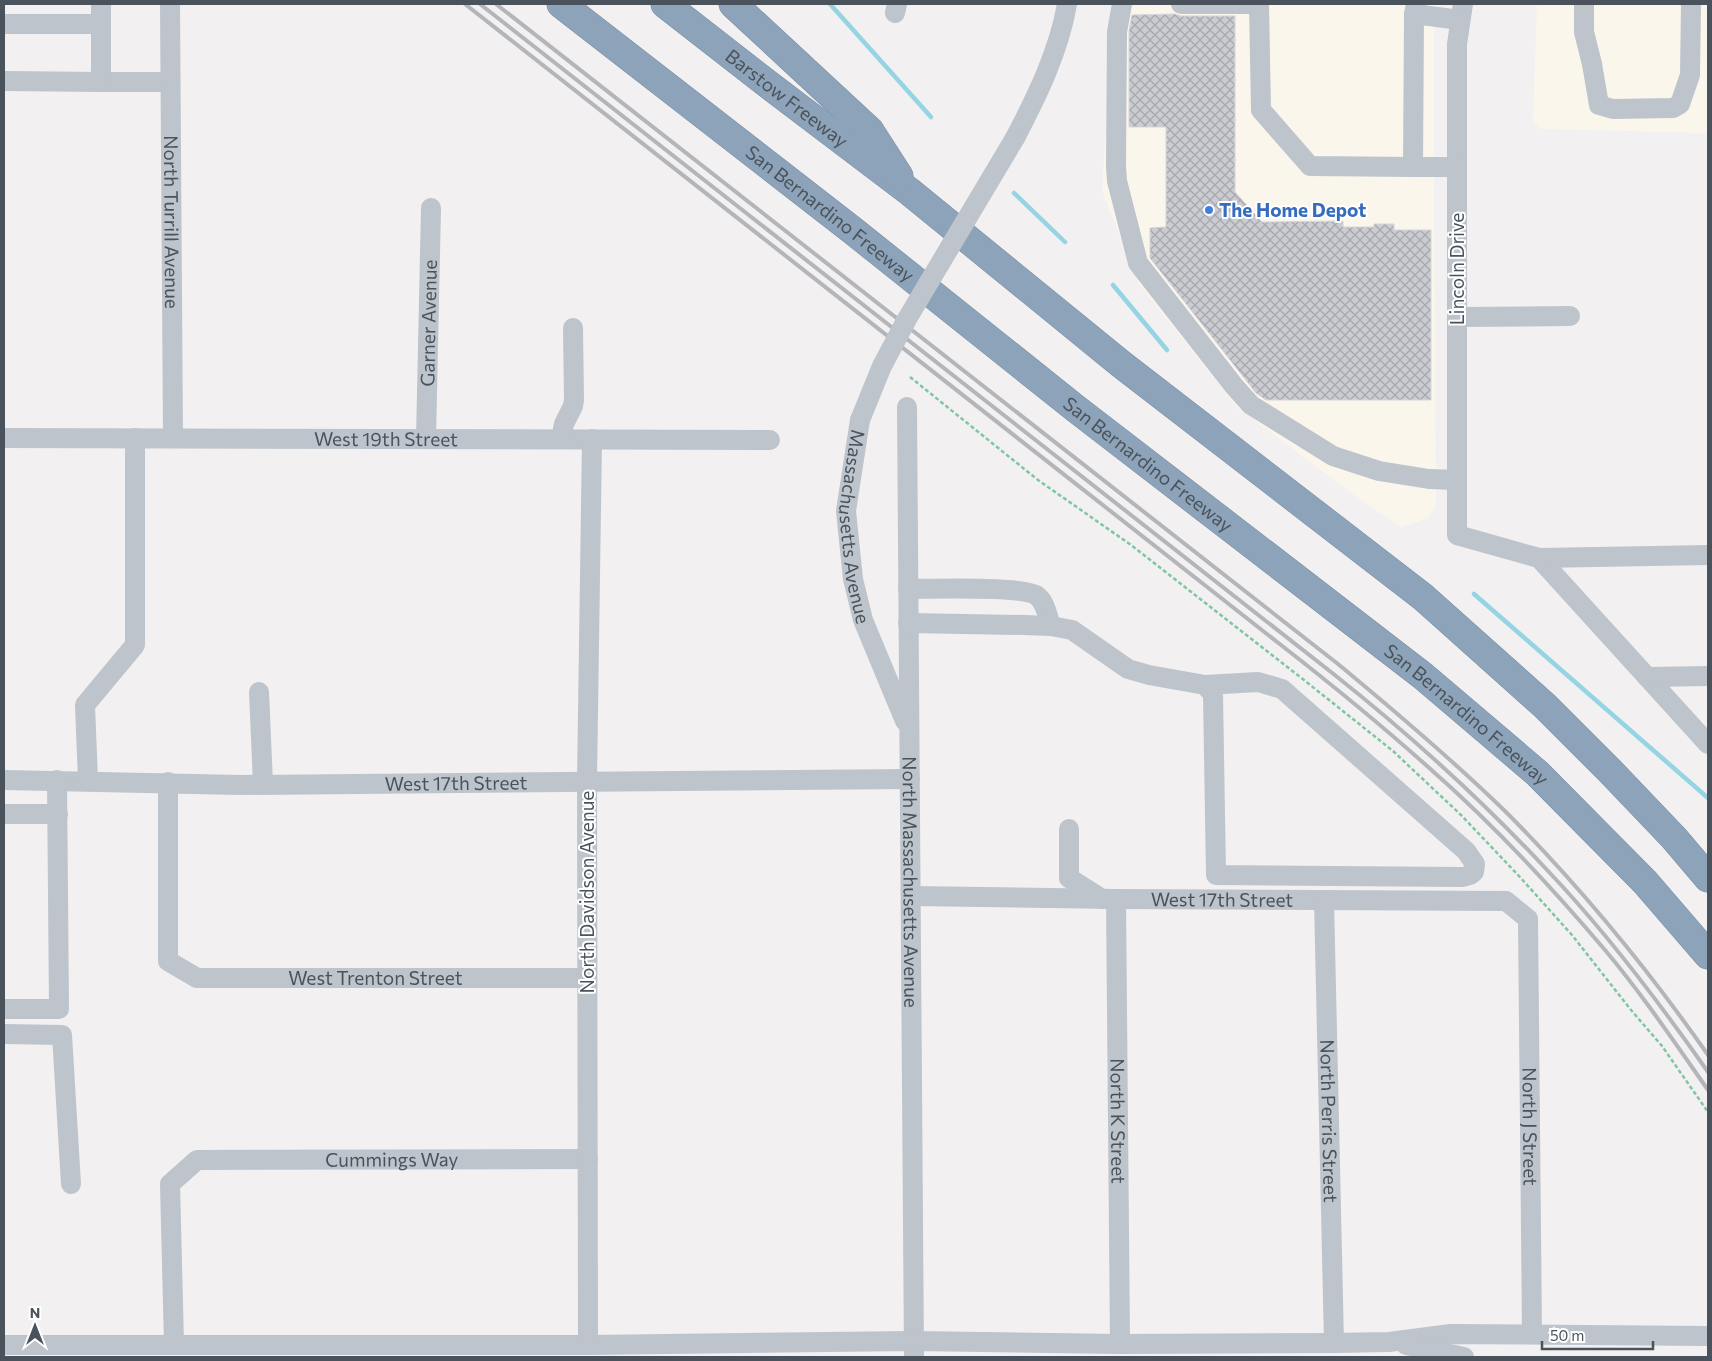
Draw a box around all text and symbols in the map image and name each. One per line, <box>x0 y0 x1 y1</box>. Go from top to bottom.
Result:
street label: Barstow Freeway <box>721 44 853 152</box>
street label: North Turrill Avenue <box>160 135 184 309</box>
street label: San Bernardino Freeway <box>742 140 919 286</box>
place label: The Home Depot <box>1219 198 1366 221</box>
marker: The Home Depot <box>1203 204 1215 216</box>
street label: Lincoln Drive <box>1445 213 1468 325</box>
street label: Garner Avenue <box>415 259 441 387</box>
street label: San Bernardino Freeway <box>1059 391 1238 536</box>
street label: West 19th Street <box>314 427 458 450</box>
street label: Massachusetts Avenue <box>835 428 875 626</box>
street label: San Bernardino Freeway <box>1380 639 1554 789</box>
street label: North Massachusetts Avenue <box>899 756 923 1008</box>
street label: West 17th Street <box>385 770 527 795</box>
street label: North Davidson Avenue <box>575 791 598 993</box>
street label: West 17th Street <box>1151 887 1293 911</box>
street label: West Trenton Street <box>288 966 463 989</box>
street label: North Perris Street <box>1316 1039 1343 1203</box>
street label: North K Street <box>1106 1058 1131 1184</box>
street label: North J Street <box>1518 1067 1543 1186</box>
street label: Cummings Way <box>325 1147 459 1171</box>
north arrow <box>10 1301 60 1351</box>
text: N <box>30 1304 40 1321</box>
scale bar <box>1542 1318 1653 1350</box>
text: 50 m <box>1550 1326 1584 1344</box>

